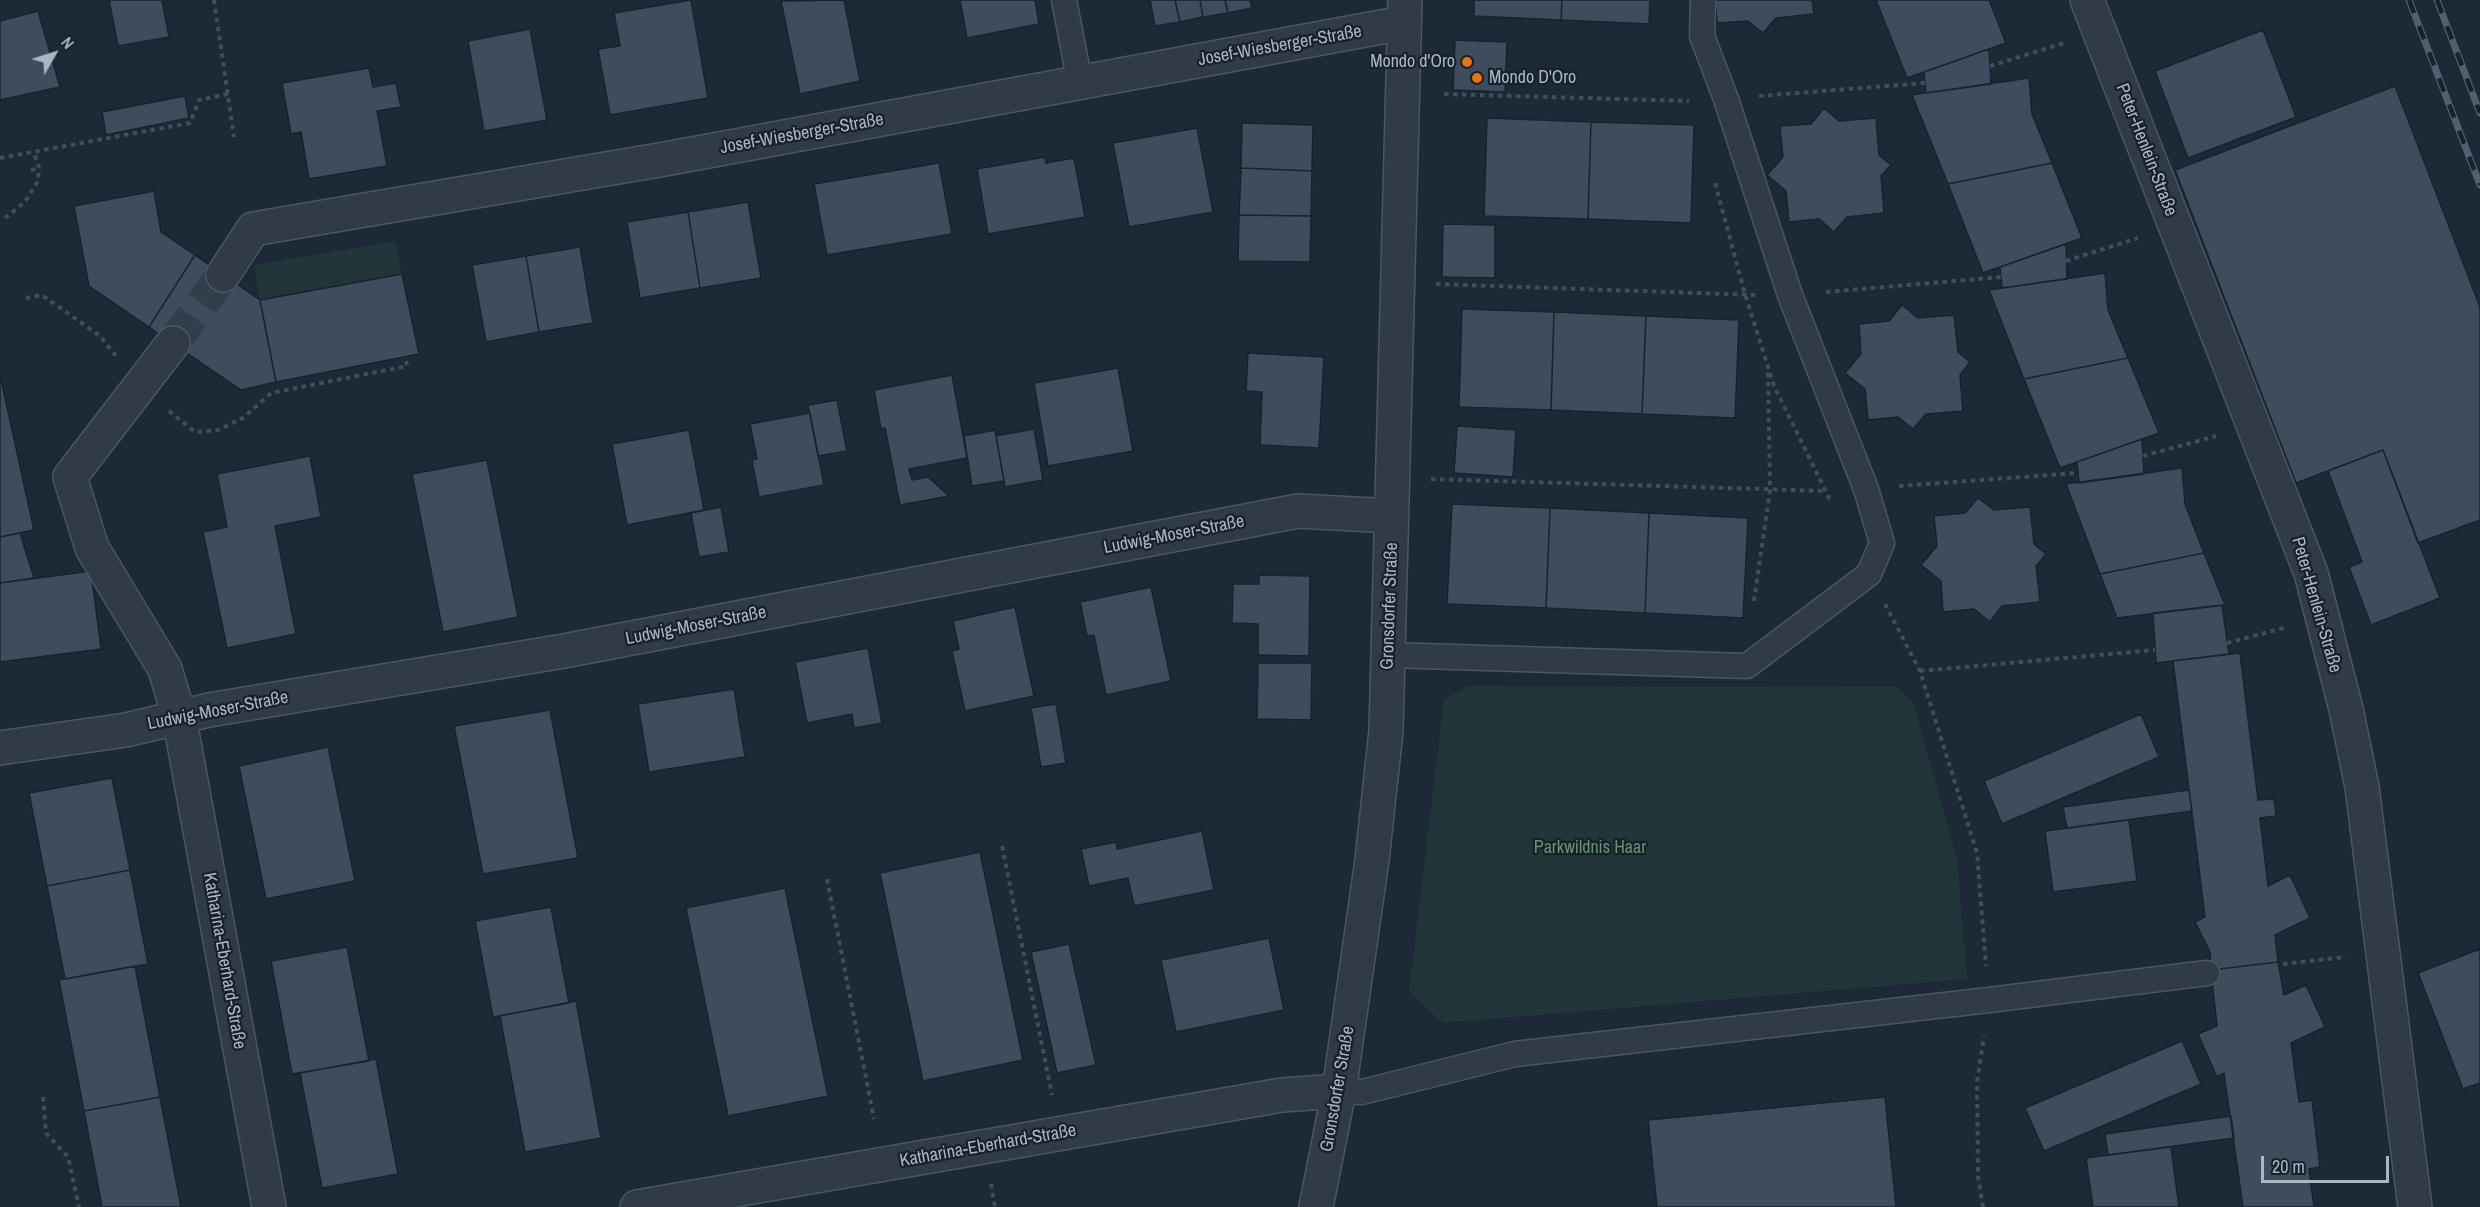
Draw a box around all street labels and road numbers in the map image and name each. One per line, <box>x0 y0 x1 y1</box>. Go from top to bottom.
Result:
street label: Josef-Wiesberger-Straße <box>1197 21 1363 71</box>
street label: Peter-Henlein-Straße <box>2111 81 2181 219</box>
street label: Josef-Wiesberger-Straße <box>719 109 885 159</box>
street label: Ludwig-Moser-Straße <box>1102 511 1246 559</box>
street label: Peter-Henlein-Straße <box>2286 535 2346 675</box>
street label: Gronsdorfer Straße <box>1377 542 1403 670</box>
street label: Ludwig-Moser-Straße <box>624 602 768 650</box>
street label: Ludwig-Moser-Straße <box>146 687 290 735</box>
street label: Katharina-Eberhard-Straße <box>198 871 250 1051</box>
street label: Gronsdorfer Straße <box>1316 1025 1360 1153</box>
street label: Katharina-Eberhard-Straße <box>898 1120 1078 1172</box>

